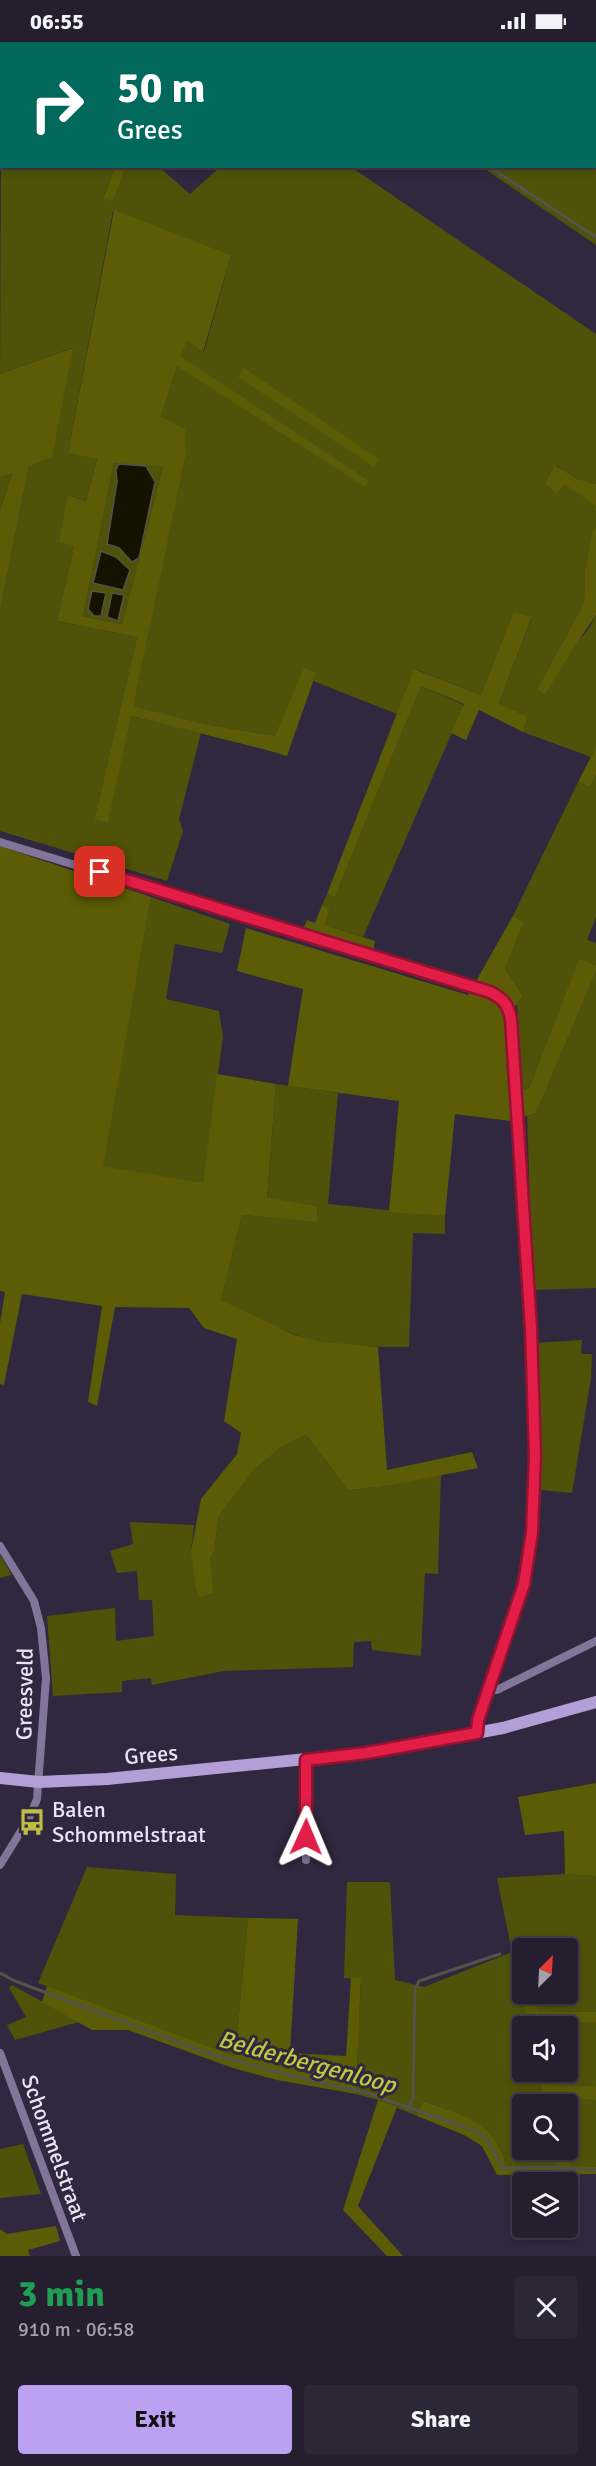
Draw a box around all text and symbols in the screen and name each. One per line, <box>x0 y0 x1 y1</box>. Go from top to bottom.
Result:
text: 06:55 <box>30 8 84 35</box>
text: 50 m <box>117 63 206 114</box>
icon: right <box>18 66 96 144</box>
text: Grees <box>117 114 183 147</box>
pin <box>74 846 125 897</box>
icon: arrive <box>83 855 116 888</box>
street label: Greesveld <box>10 1648 39 1740</box>
street label: Grees <box>123 1739 179 1770</box>
place label: Balen Schommelstraat <box>52 1796 206 1848</box>
position arrow <box>274 1805 338 1869</box>
bus stop icon: Balen Schommelstraat <box>17 1807 47 1837</box>
north arrow <box>512 1938 578 2004</box>
map controls <box>512 1938 578 2238</box>
button: sound <box>512 2016 578 2082</box>
water label: Belderbergenloop <box>215 2024 400 2100</box>
street label: Schommelstraat <box>16 2071 94 2225</box>
button: search <box>512 2094 578 2160</box>
button: layers <box>512 2172 578 2238</box>
text: 3 min <box>18 2272 105 2317</box>
button: close <box>515 2276 578 2339</box>
text: 910 m · 06:58 <box>18 2317 134 2342</box>
button: Exit <box>18 2385 292 2454</box>
button: Share <box>304 2385 578 2454</box>

